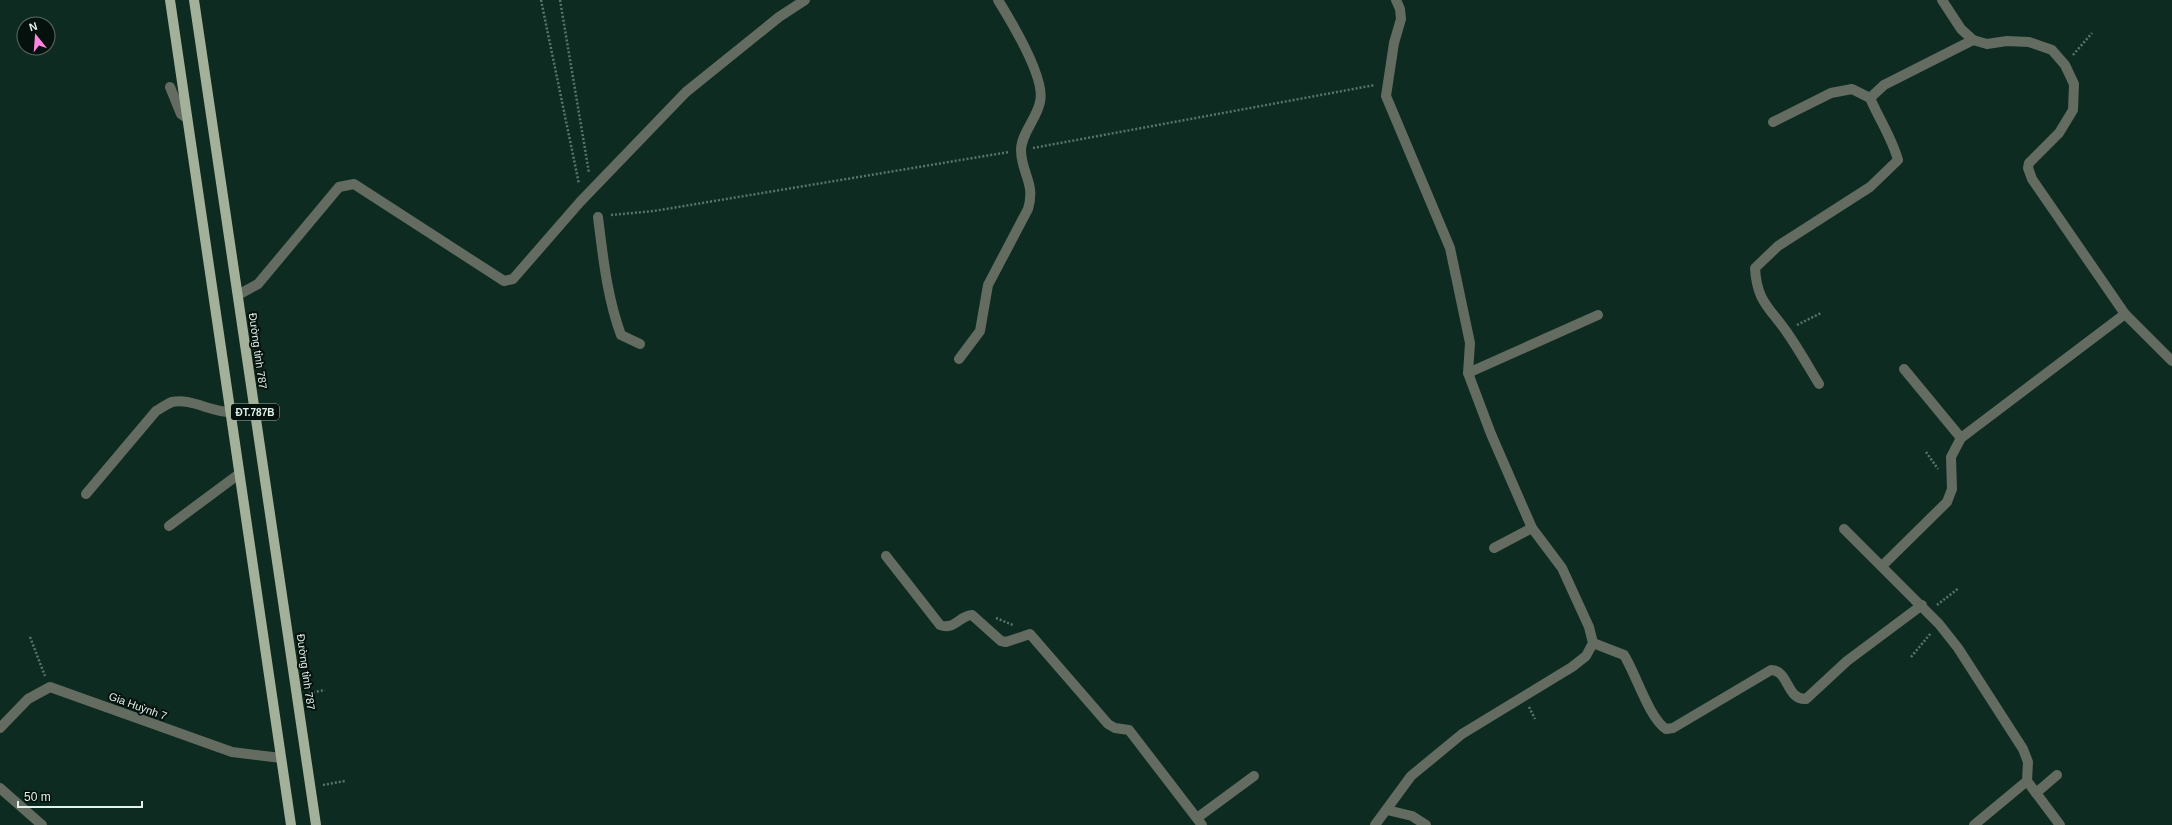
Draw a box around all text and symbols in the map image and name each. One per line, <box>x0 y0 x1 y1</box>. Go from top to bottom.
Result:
north arrow <box>16 16 56 56</box>
text: N <box>28 20 39 33</box>
street label: Đường tỉnh 787 <box>247 312 269 390</box>
road number: ĐT.787B <box>231 404 279 420</box>
street label: Đường tỉnh 787 <box>295 633 317 711</box>
street label: Gia Huỳnh 7 <box>107 690 169 722</box>
scale bar <box>18 783 142 809</box>
text: 50 m <box>24 790 51 804</box>

